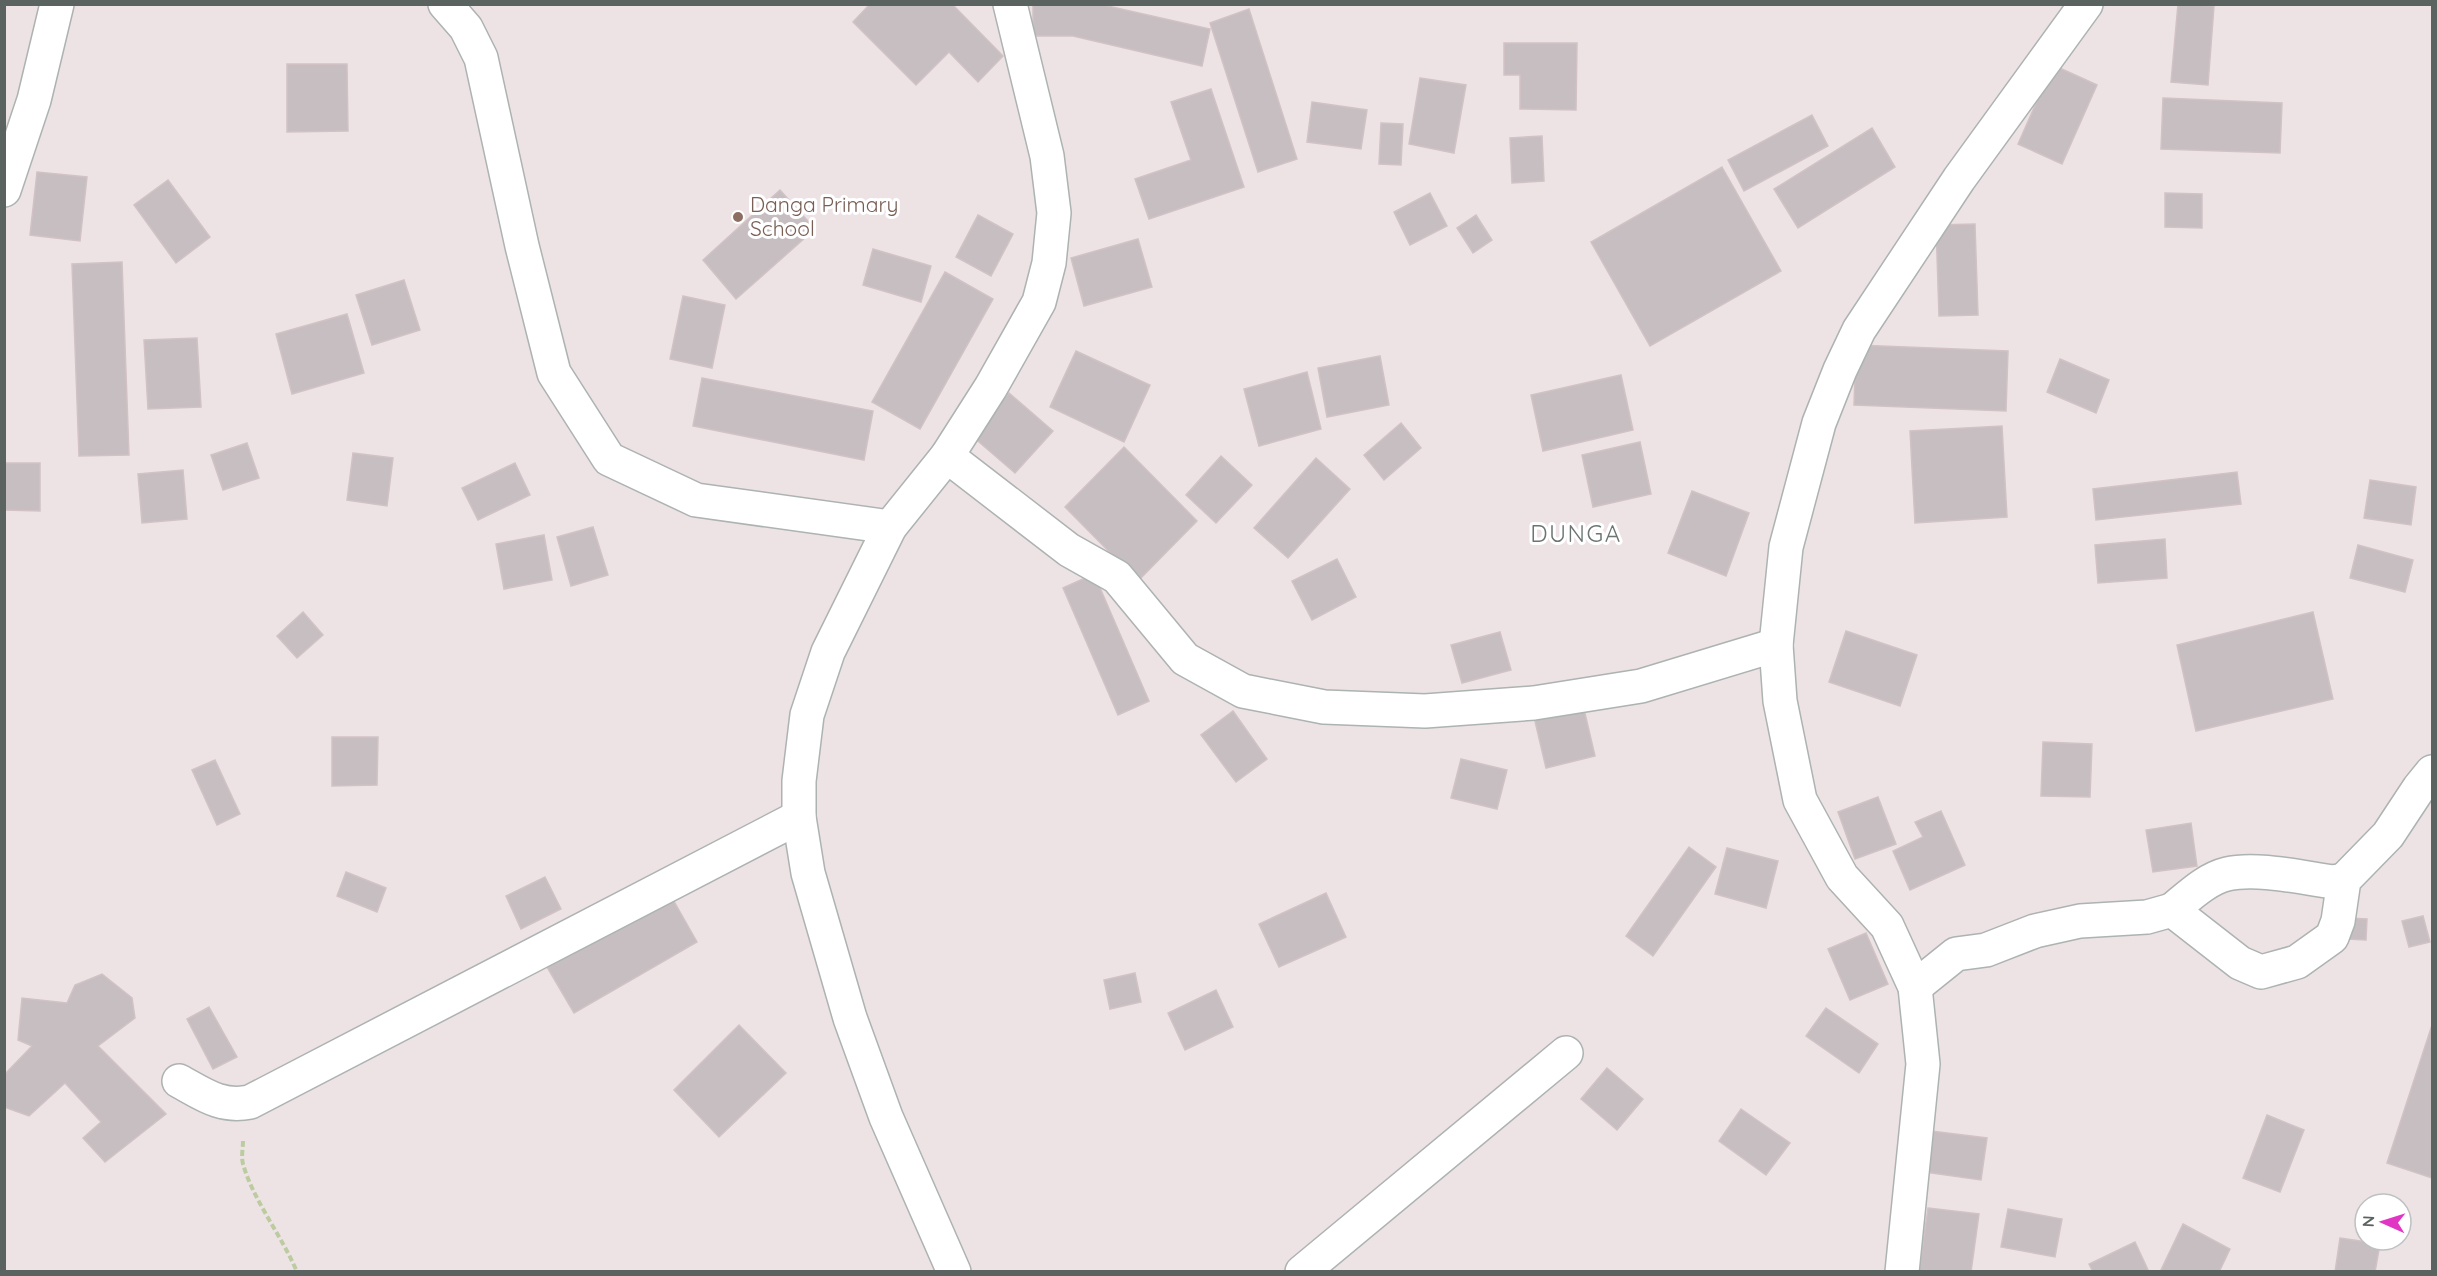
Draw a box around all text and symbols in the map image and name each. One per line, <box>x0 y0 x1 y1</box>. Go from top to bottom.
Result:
place label: Danga Primary School <box>750 191 898 241</box>
marker: Danga Primary School <box>731 210 745 224</box>
district label: DUNGA <box>1530 518 1622 548</box>
north arrow <box>2353 1192 2413 1252</box>
text: N <box>2358 1215 2378 1228</box>

